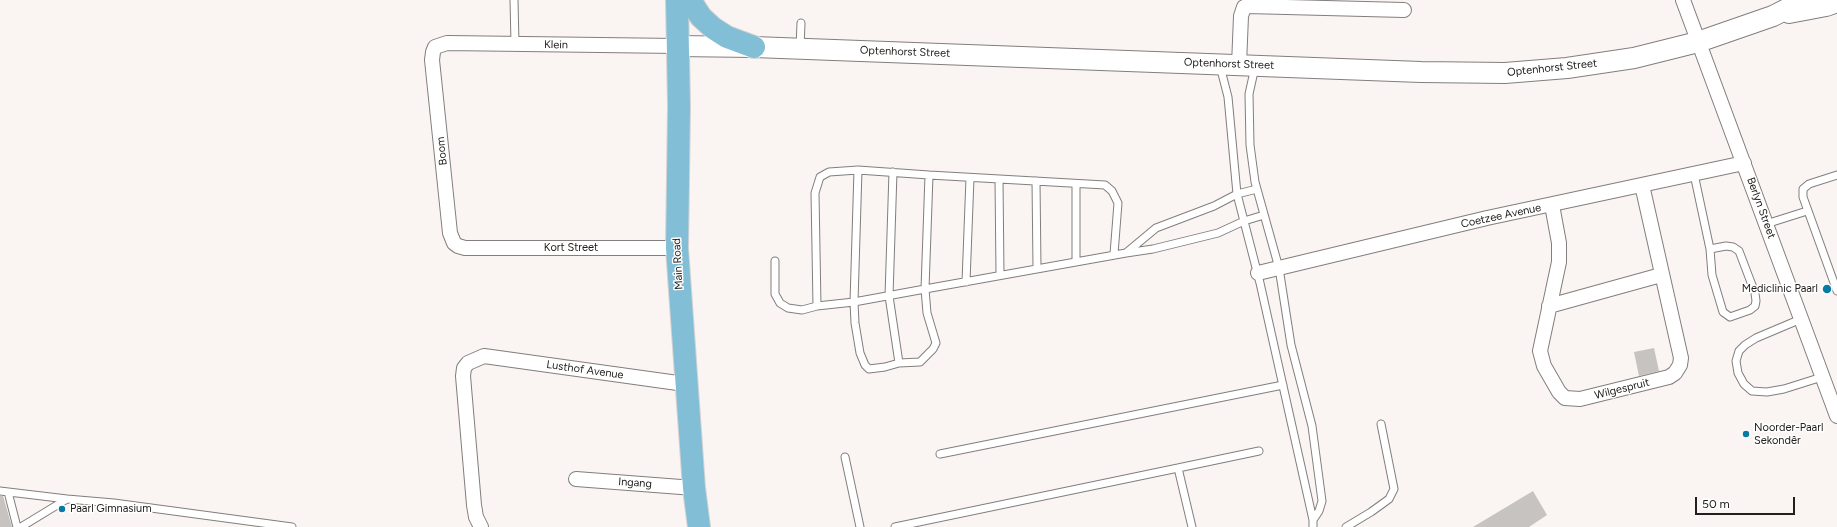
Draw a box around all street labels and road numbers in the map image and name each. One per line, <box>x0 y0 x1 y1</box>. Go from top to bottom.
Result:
street label: Klein <box>544 38 568 52</box>
street label: Optenhorst Street <box>860 44 950 60</box>
street label: Optenhorst Street <box>1184 56 1274 72</box>
street label: Optenhorst Street <box>1506 57 1598 79</box>
street label: Boom <box>434 136 450 166</box>
street label: Berlyn Street <box>1744 176 1778 240</box>
street label: Coetzee Avenue <box>1460 201 1542 231</box>
street label: Main Road <box>670 238 686 290</box>
street label: Kort Street <box>544 241 598 255</box>
street label: Lusthof Avenue <box>546 358 624 382</box>
street label: Wilgespruit <box>1593 376 1651 402</box>
street label: Ingang <box>618 475 652 491</box>

